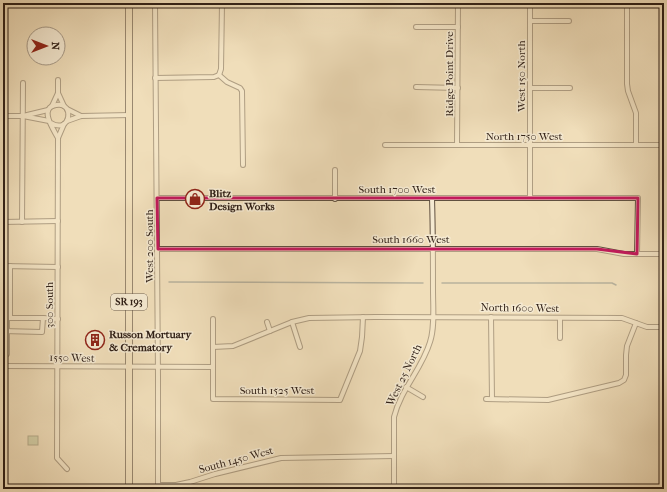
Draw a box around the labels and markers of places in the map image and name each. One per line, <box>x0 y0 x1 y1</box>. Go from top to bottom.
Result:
place label: Blitz Design Works <box>208 187 275 213</box>
shop icon: Blitz Design Works <box>184 188 206 210</box>
place label: Russon Mortuary & Crematory <box>109 328 192 354</box>
building icon: Russon Mortuary & Crematory <box>84 329 106 351</box>

